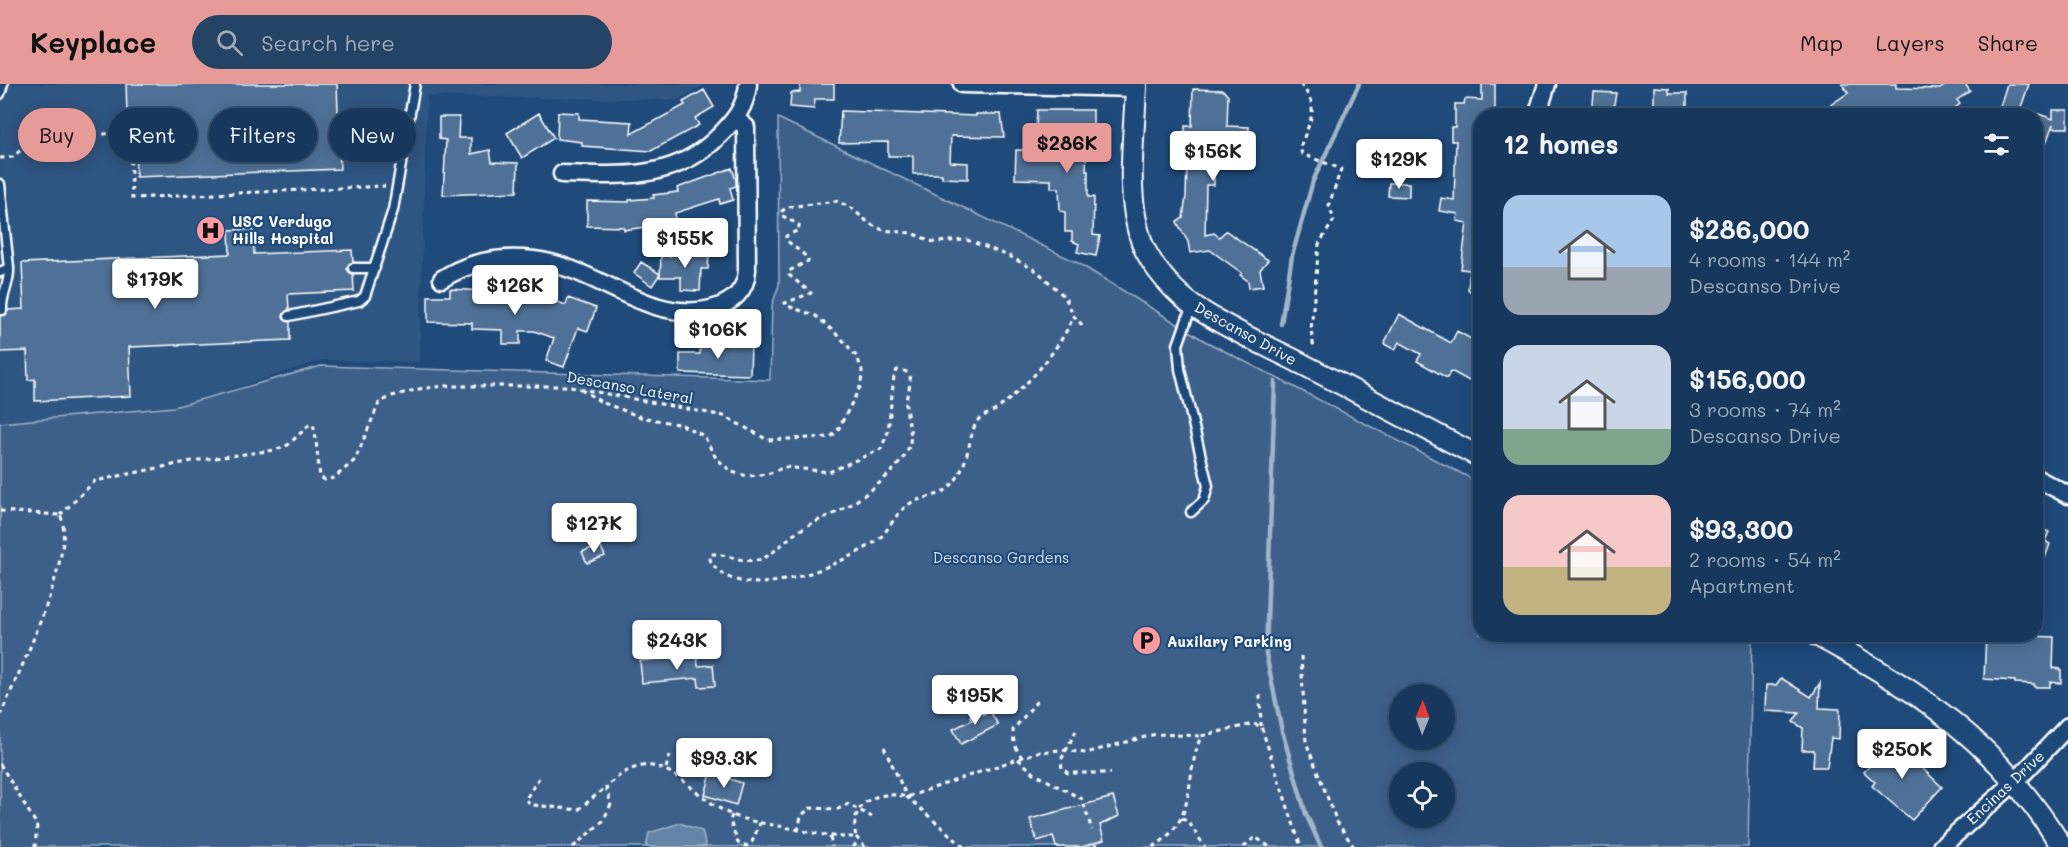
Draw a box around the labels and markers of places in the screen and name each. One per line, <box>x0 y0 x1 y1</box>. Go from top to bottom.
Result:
pin: $286K <box>1025 123 1109 174</box>
pin: $156K <box>1171 131 1255 182</box>
pin: $129K <box>1357 139 1441 190</box>
place label: USC Verdugo Hills Hospital <box>232 211 333 248</box>
hospital icon: USC Verdugo Hills Hospital <box>195 214 227 246</box>
pin: $155K <box>643 218 727 269</box>
pin: $179K <box>113 259 197 310</box>
pin: $126K <box>473 265 557 316</box>
pin: $106K <box>676 309 760 360</box>
pin: $127K <box>552 503 636 554</box>
pin: $243K <box>635 620 719 671</box>
parking icon: Auxilary Parking <box>1130 625 1162 657</box>
place label: Auxilary Parking <box>1167 631 1292 651</box>
pin: $195K <box>933 675 1017 726</box>
pin: $250K <box>1860 729 1944 780</box>
pin: $93.3K <box>675 738 773 789</box>

